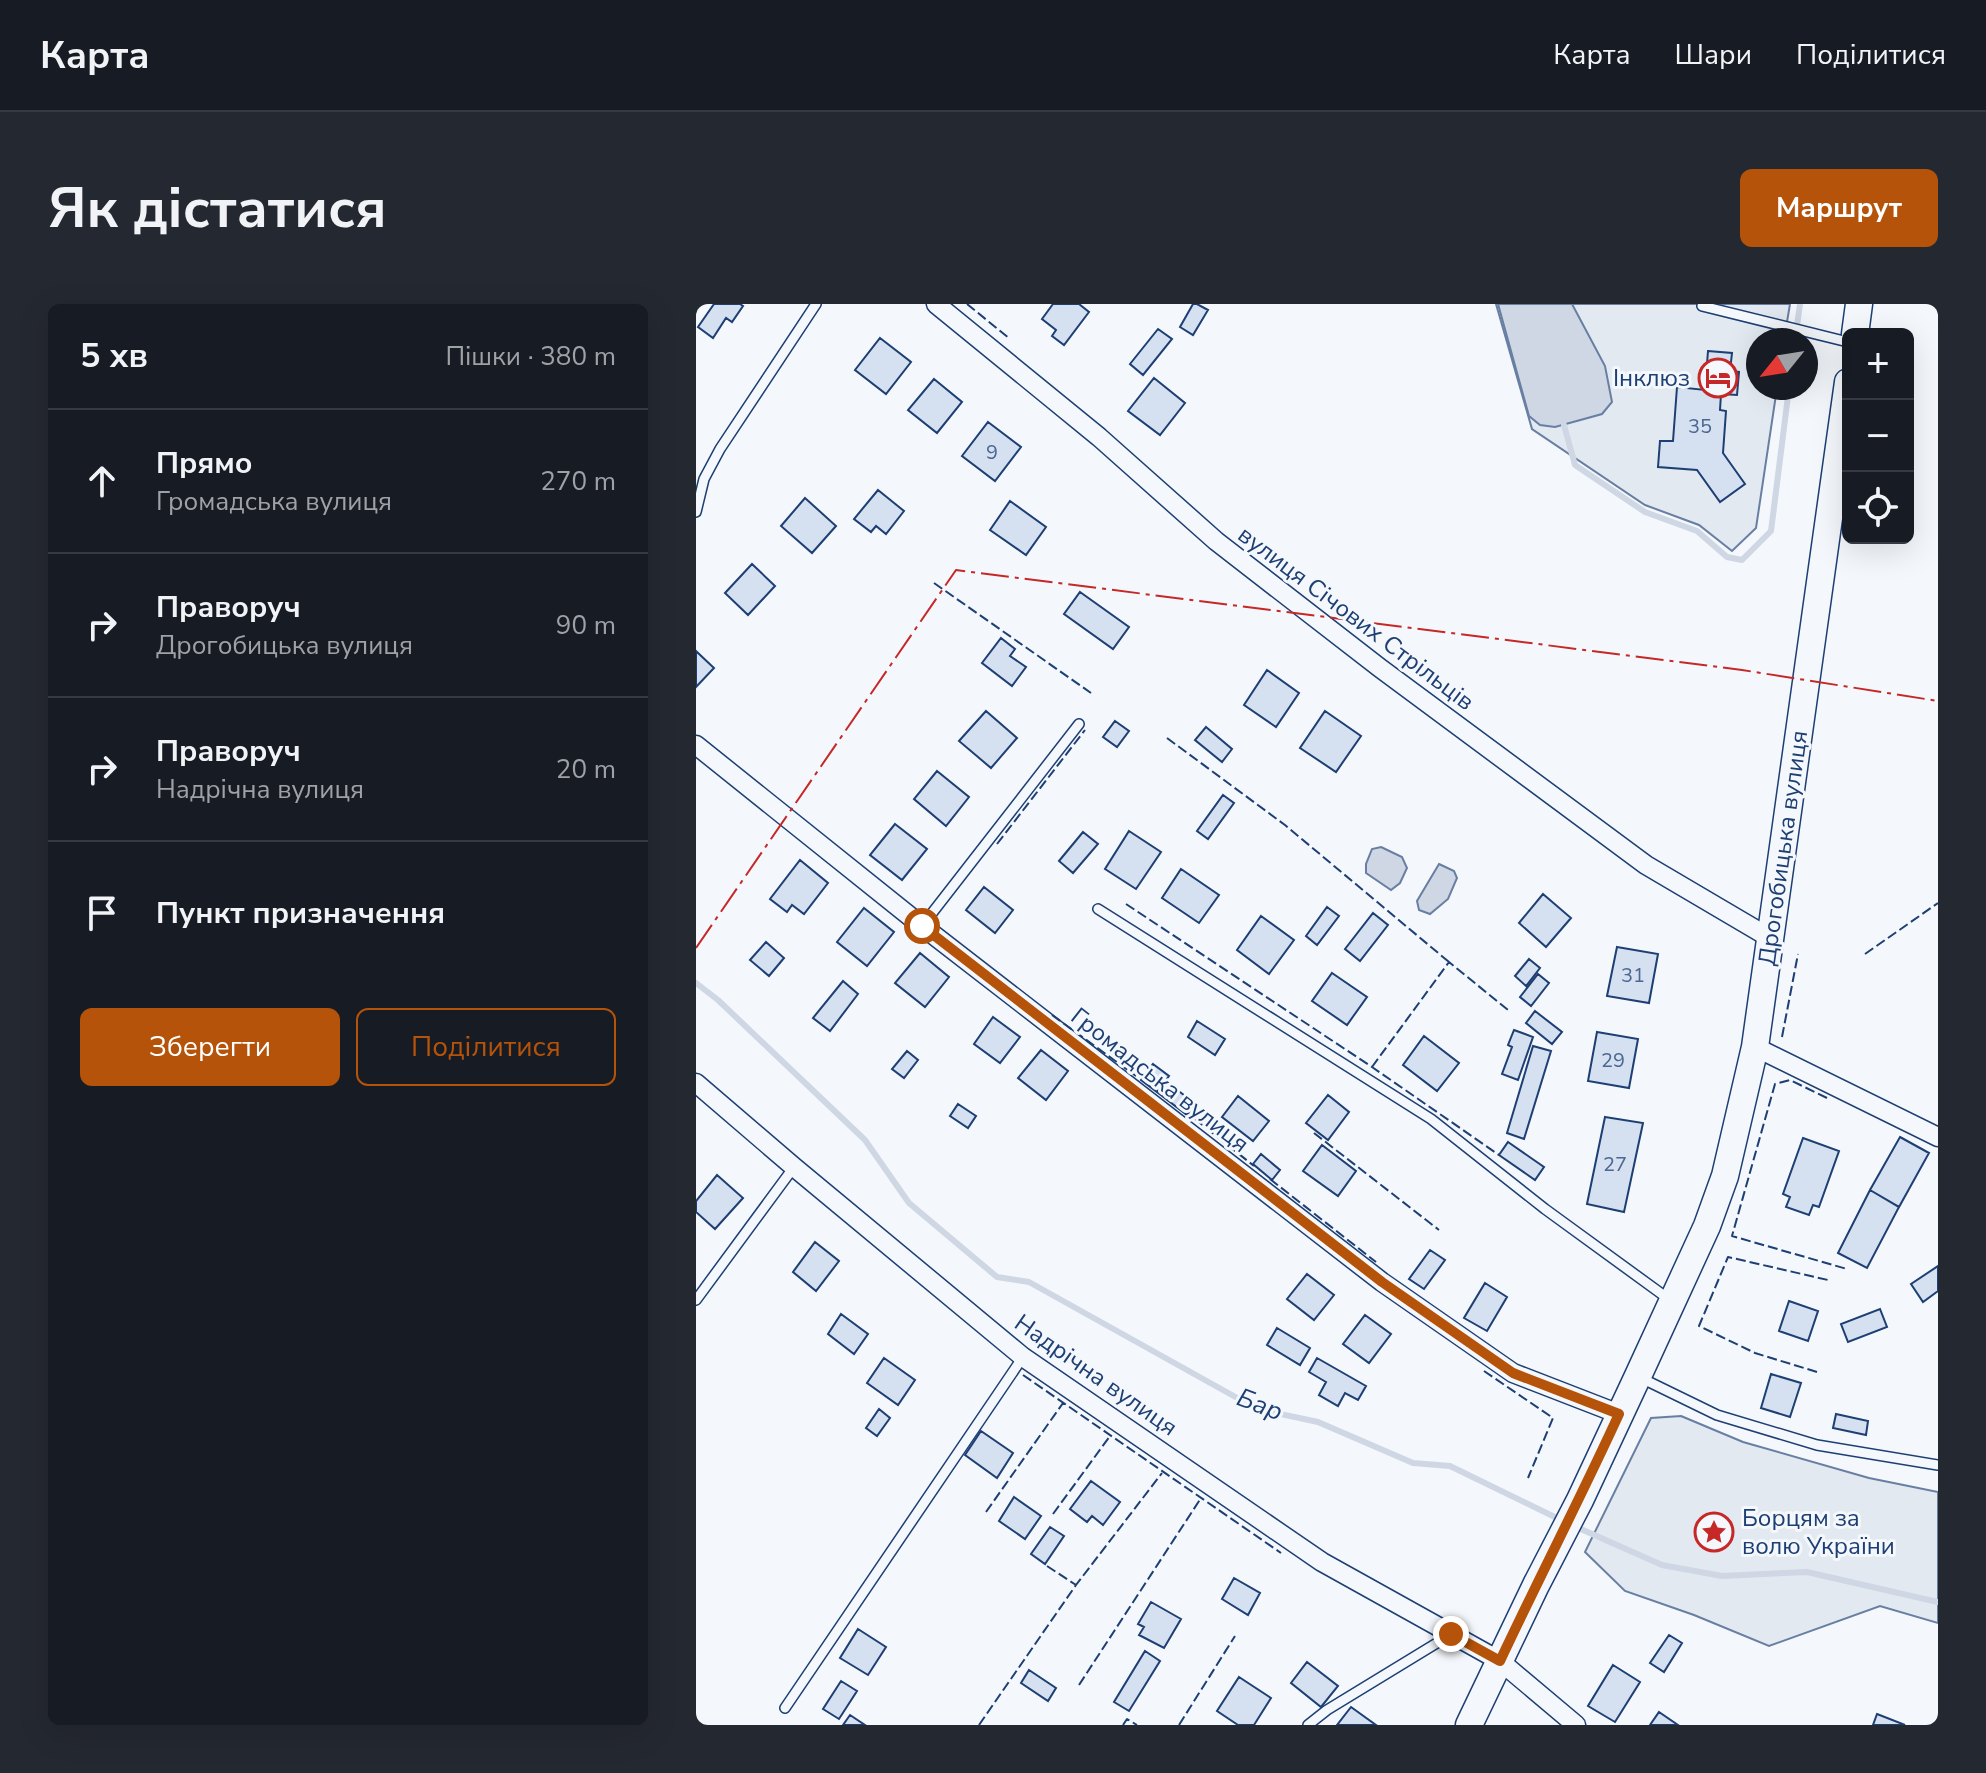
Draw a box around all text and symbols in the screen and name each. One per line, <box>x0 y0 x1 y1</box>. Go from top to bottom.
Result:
text: Карта <box>40 30 150 81</box>
text: Карта <box>1553 36 1631 74</box>
text: Шари <box>1675 36 1752 74</box>
text: Поділитися <box>1796 36 1946 74</box>
button: Маршрут <box>1740 169 1938 247</box>
text: Як дістатися <box>48 170 387 247</box>
north arrow <box>1746 328 1818 400</box>
map controls <box>1842 328 1914 544</box>
button: + <box>1842 328 1914 400</box>
text: 5 хв <box>80 333 148 379</box>
text: Пішки · 380 m <box>445 339 616 374</box>
hotel icon: Інклюз <box>1697 357 1739 399</box>
place label: Інклюз <box>1613 362 1690 394</box>
button: − <box>1842 400 1914 472</box>
house number: 35 <box>1688 413 1712 440</box>
house number: 9 <box>986 439 998 466</box>
text: Прямо <box>156 443 253 484</box>
icon: ahead <box>80 459 124 503</box>
text: 270 m <box>540 464 616 499</box>
button: locate <box>1842 472 1914 544</box>
text: Громадська вулиця <box>156 484 392 519</box>
street label: вулиця Січових Стрільців <box>1231 519 1481 717</box>
text: Праворуч <box>156 587 301 628</box>
icon: right <box>80 603 124 647</box>
text: 90 m <box>556 608 616 643</box>
text: Дрогобицька вулиця <box>156 628 413 663</box>
street label: Дрогобицька вулиця <box>1751 728 1815 968</box>
text: Праворуч <box>156 731 301 772</box>
icon: right <box>80 747 124 791</box>
text: 20 m <box>556 752 616 787</box>
text: Надрічна вулиця <box>156 772 364 807</box>
icon: arrive <box>80 891 124 935</box>
text: Пункт призначення <box>156 893 445 934</box>
route start <box>904 908 940 944</box>
house number: 31 <box>1621 962 1645 989</box>
street label: Громадська вулиця <box>1064 1000 1256 1160</box>
button: Зберегти <box>80 1008 340 1086</box>
button: Поділитися <box>356 1008 616 1086</box>
house number: 29 <box>1601 1047 1625 1074</box>
house number: 27 <box>1603 1151 1627 1178</box>
street label: Надрічна вулиця <box>1008 1307 1184 1443</box>
water label: Бар <box>1232 1380 1288 1429</box>
place label: Борцям за волю України <box>1742 1502 1895 1562</box>
place icon: Борцям за волю України <box>1693 1511 1735 1553</box>
route end <box>1433 1616 1469 1652</box>

